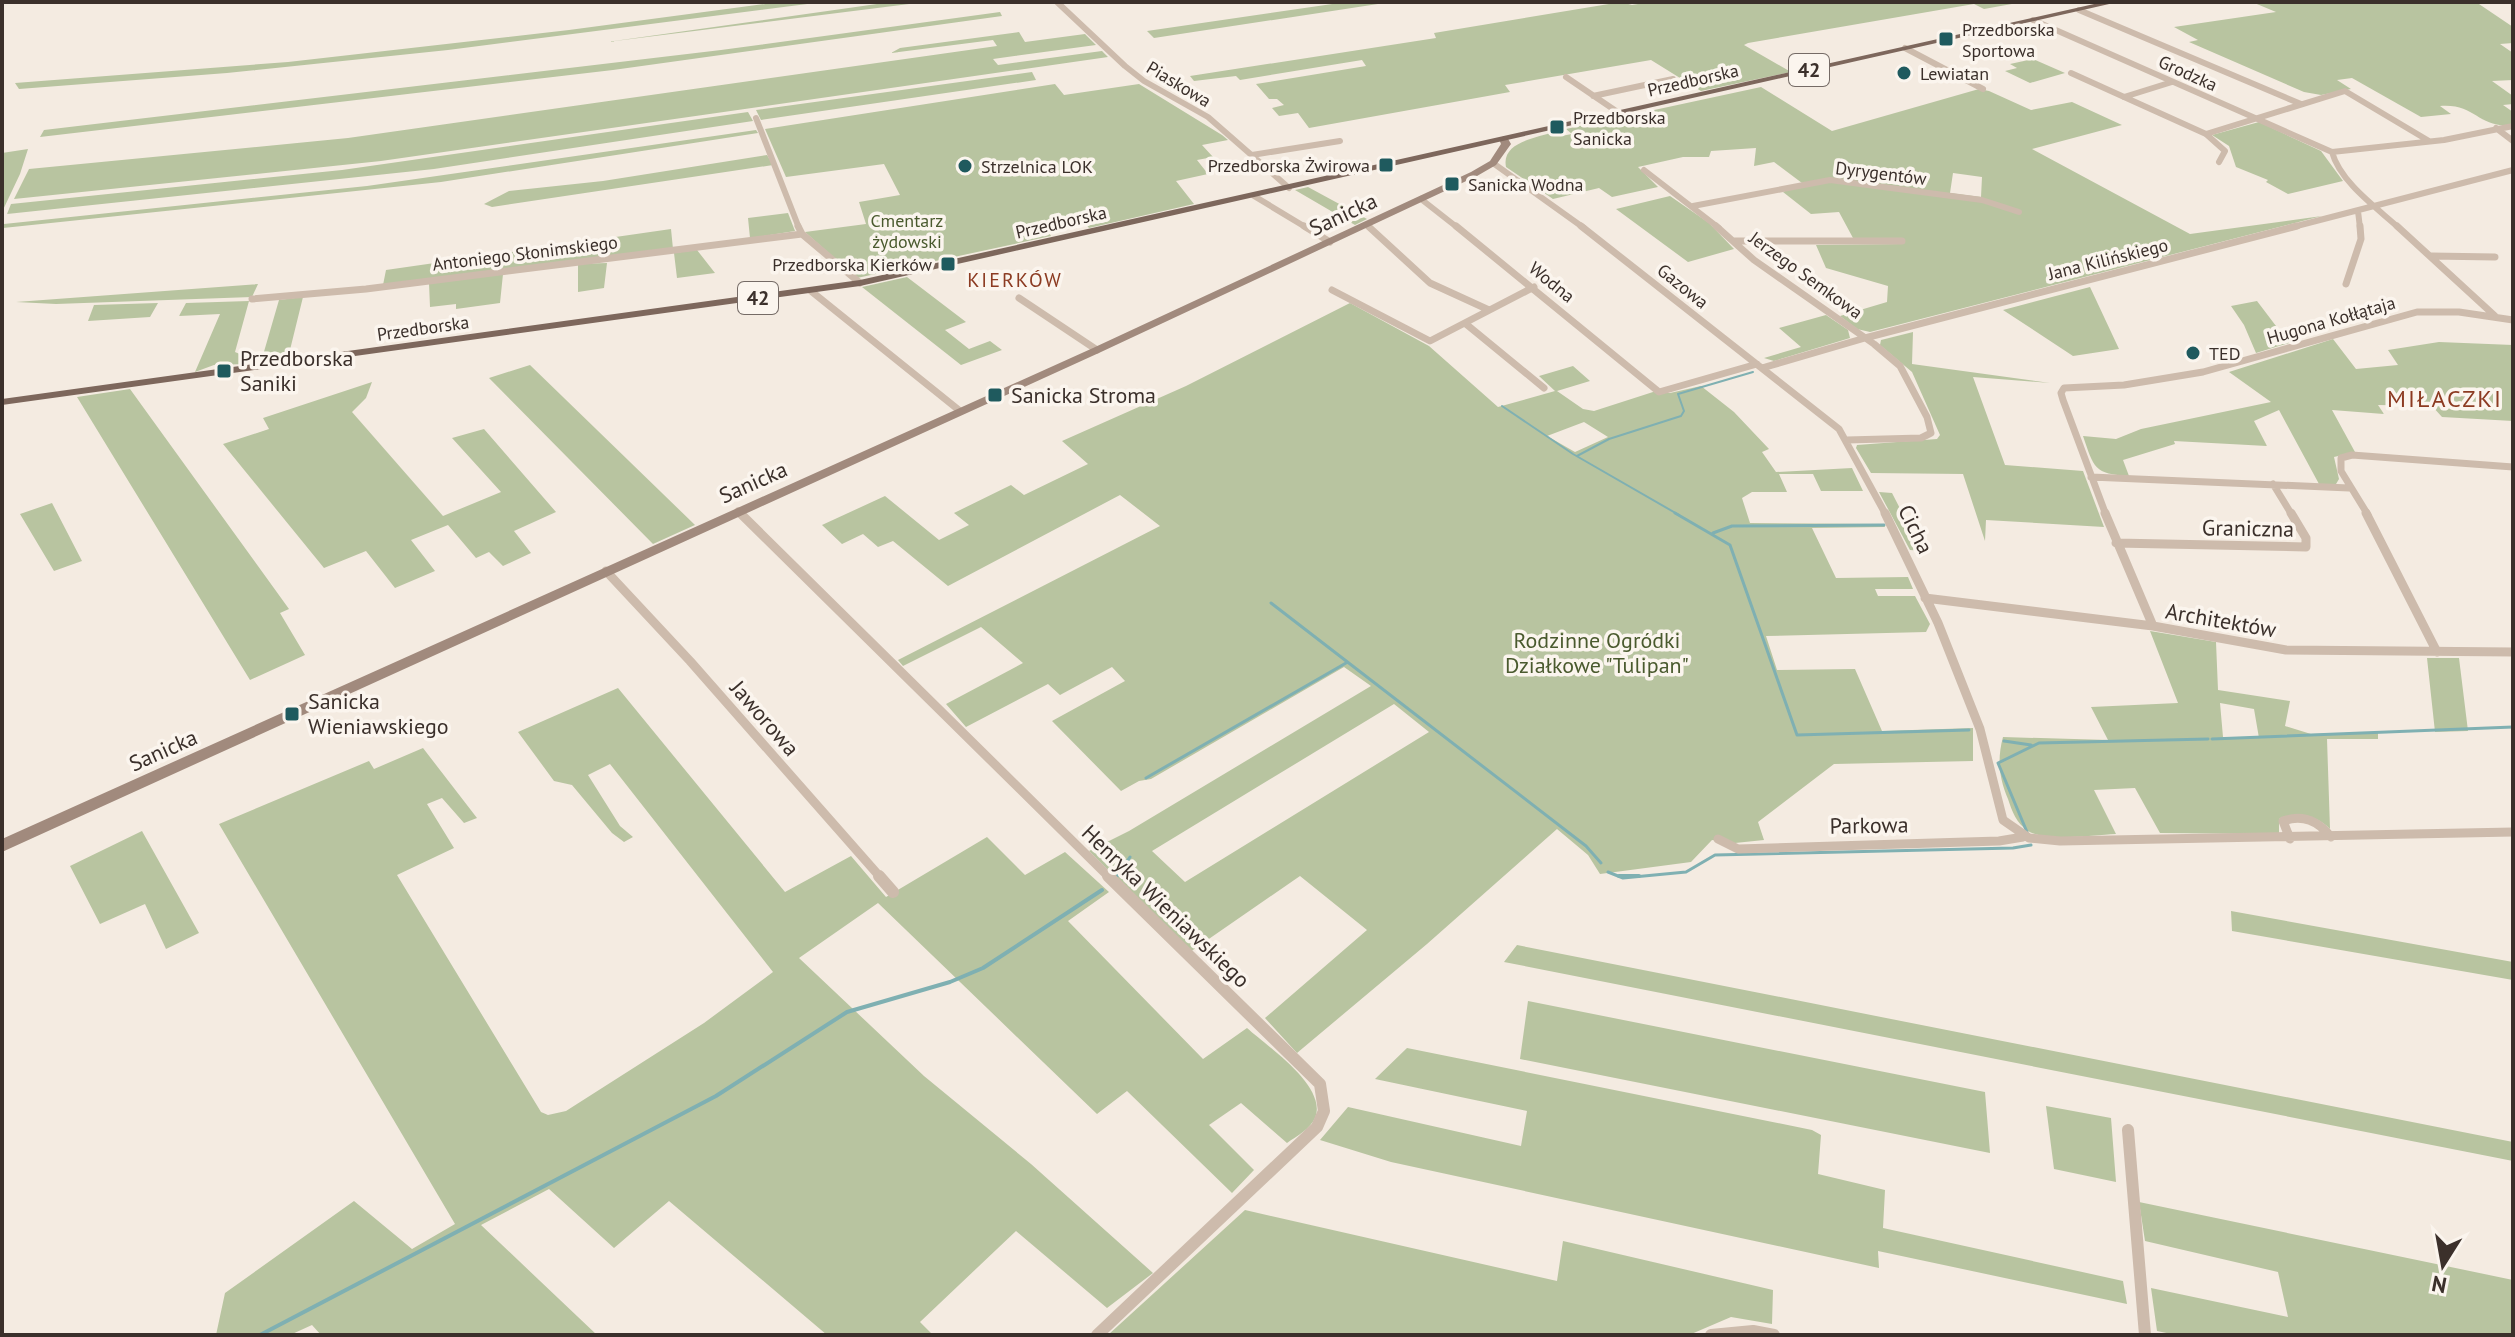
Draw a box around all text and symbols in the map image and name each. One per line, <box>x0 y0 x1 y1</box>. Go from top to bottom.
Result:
place label: Przedborska Sportowa <box>1962 18 2055 62</box>
marker: Przedborska Sportowa <box>1937 30 1955 48</box>
street label: Grodzka <box>2155 50 2221 96</box>
road number: 42 <box>1789 54 1829 86</box>
street label: Piaskowa <box>1142 56 1216 112</box>
street label: Przedborska <box>1645 58 1741 102</box>
place label: Lewiatan <box>1920 62 1989 85</box>
marker: Lewiatan <box>1895 64 1913 82</box>
place label: Przedborska Sanicka <box>1573 106 1666 150</box>
marker: Przedborska Sanicka <box>1548 118 1566 136</box>
place label: Przedborska Żwirowa <box>1208 154 1370 177</box>
place label: Strzelnica LOK <box>981 155 1093 178</box>
marker: Przedborska Żwirowa <box>1377 156 1395 174</box>
street label: Dyrygentów <box>1834 156 1929 190</box>
marker: Strzelnica LOK <box>956 157 974 175</box>
place label: Sanicka Wodna <box>1468 173 1584 196</box>
marker: Sanicka Wodna <box>1443 175 1461 193</box>
street label: Sanicka <box>1304 186 1382 242</box>
street label: Przedborska <box>1013 200 1109 244</box>
park label: Cmentarz żydowski <box>871 209 943 253</box>
street label: Jerzego Semkowa <box>1744 226 1867 324</box>
street label: Antoniego Słonimskiego <box>431 230 619 276</box>
street label: Jana Kilińskiego <box>2045 233 2170 285</box>
place label: Przedborska Kierków <box>772 253 933 276</box>
marker: Przedborska Kierków <box>939 255 957 273</box>
street label: Wodna <box>1524 257 1580 307</box>
street label: Gazowa <box>1653 258 1713 314</box>
district label: KIERKÓW <box>967 267 1063 293</box>
road number: 42 <box>738 282 778 314</box>
street label: Hugona Kołłątaja <box>2264 291 2398 349</box>
street label: Przedborska <box>375 310 471 346</box>
place label: TED <box>2209 342 2240 365</box>
place label: Przedborska Saniki <box>240 344 353 397</box>
marker: TED <box>2184 344 2202 362</box>
marker: Przedborska Saniki <box>215 362 233 380</box>
place label: Sanicka Stroma <box>1011 381 1156 409</box>
district label: MIŁACZKI <box>2387 383 2503 414</box>
marker: Sanicka Stroma <box>986 386 1004 404</box>
street label: Sanicka <box>714 455 792 509</box>
street label: Cicha <box>1892 500 1940 558</box>
street label: Graniczna <box>2202 513 2294 543</box>
street label: Architektów <box>2163 596 2279 644</box>
park label: Rodzinne Ogródki Działkowe "Tulipan" <box>1505 626 1689 679</box>
street label: Jaworowa <box>724 674 805 762</box>
place label: Sanicka Wieniawskiego <box>308 687 449 740</box>
marker: Sanicka Wieniawskiego <box>283 705 301 723</box>
street label: Sanicka <box>124 723 202 777</box>
street label: Parkowa <box>1829 810 1909 840</box>
street label: Henryka Wieniawskiego <box>1076 818 1256 994</box>
north arrow <box>2403 1225 2483 1305</box>
text: N <box>2429 1270 2449 1300</box>

